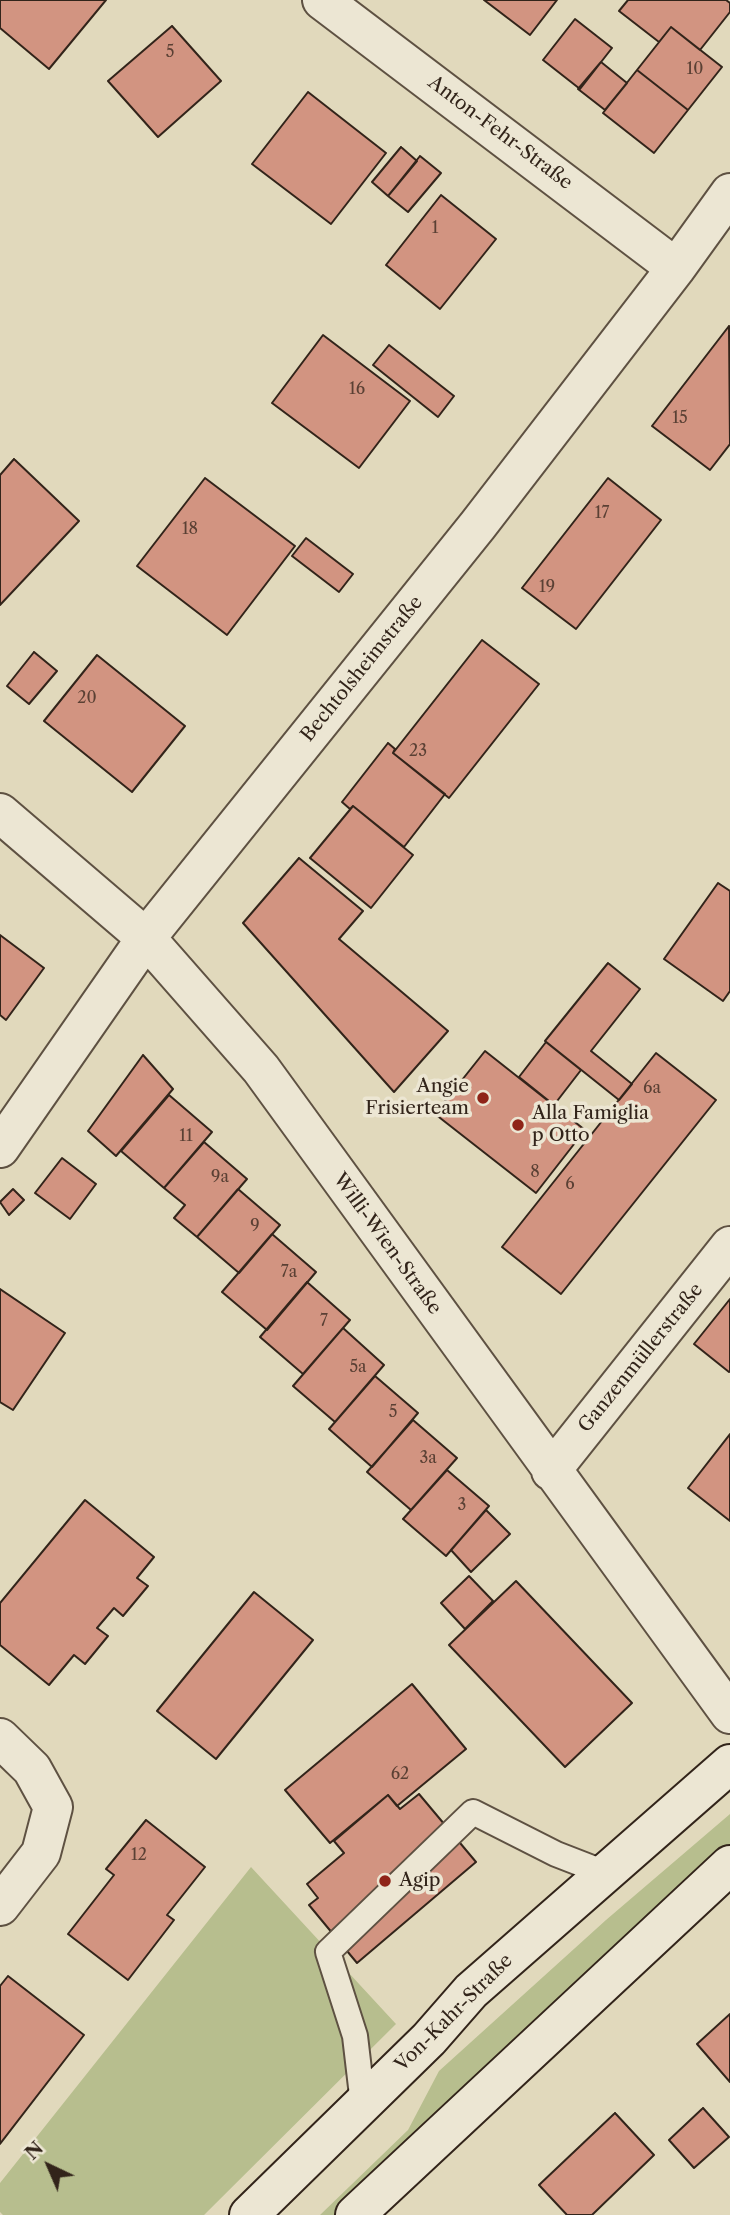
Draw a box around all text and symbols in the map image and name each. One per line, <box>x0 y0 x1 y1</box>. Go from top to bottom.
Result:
house number: 5 <box>166 42 174 62</box>
house number: 10 <box>687 59 703 79</box>
street label: Anton-Fehr-Straße <box>423 71 577 195</box>
house number: 1 <box>432 218 438 238</box>
house number: 16 <box>349 379 365 399</box>
house number: 15 <box>672 408 688 428</box>
house number: 17 <box>595 503 609 523</box>
house number: 18 <box>182 519 198 539</box>
house number: 19 <box>539 577 555 597</box>
street label: Bechtolsheimstraße <box>296 592 428 746</box>
house number: 20 <box>77 688 97 708</box>
house number: 23 <box>409 741 427 761</box>
place label: Angie Frisierteam <box>365 1076 469 1120</box>
house number: 6a <box>643 1078 661 1098</box>
marker: Angie Frisierteam <box>475 1090 491 1106</box>
place label: Alla Famiglia p Otto <box>532 1103 649 1147</box>
marker: Alla Famiglia p Otto <box>510 1117 526 1133</box>
house number: 11 <box>179 1126 193 1146</box>
house number: 8 <box>530 1162 540 1182</box>
house number: 9a <box>211 1167 229 1187</box>
street label: Willi-Wien-Straße <box>328 1169 446 1319</box>
house number: 6 <box>565 1174 575 1194</box>
house number: 9 <box>250 1216 260 1236</box>
house number: 7a <box>281 1262 297 1282</box>
street label: Ganzenmüllerstraße <box>574 1279 708 1437</box>
house number: 7 <box>320 1311 328 1331</box>
house number: 5a <box>349 1357 367 1377</box>
house number: 5 <box>389 1402 397 1422</box>
house number: 3a <box>419 1448 437 1468</box>
house number: 3 <box>458 1495 466 1515</box>
house number: 62 <box>391 1764 409 1784</box>
house number: 12 <box>131 1845 147 1865</box>
place label: Agip <box>399 1870 441 1892</box>
marker: Agip <box>377 1873 393 1889</box>
street label: Von-Kahr-Straße <box>391 1950 517 2076</box>
north arrow <box>14 2131 84 2201</box>
text: N <box>20 2137 48 2165</box>

